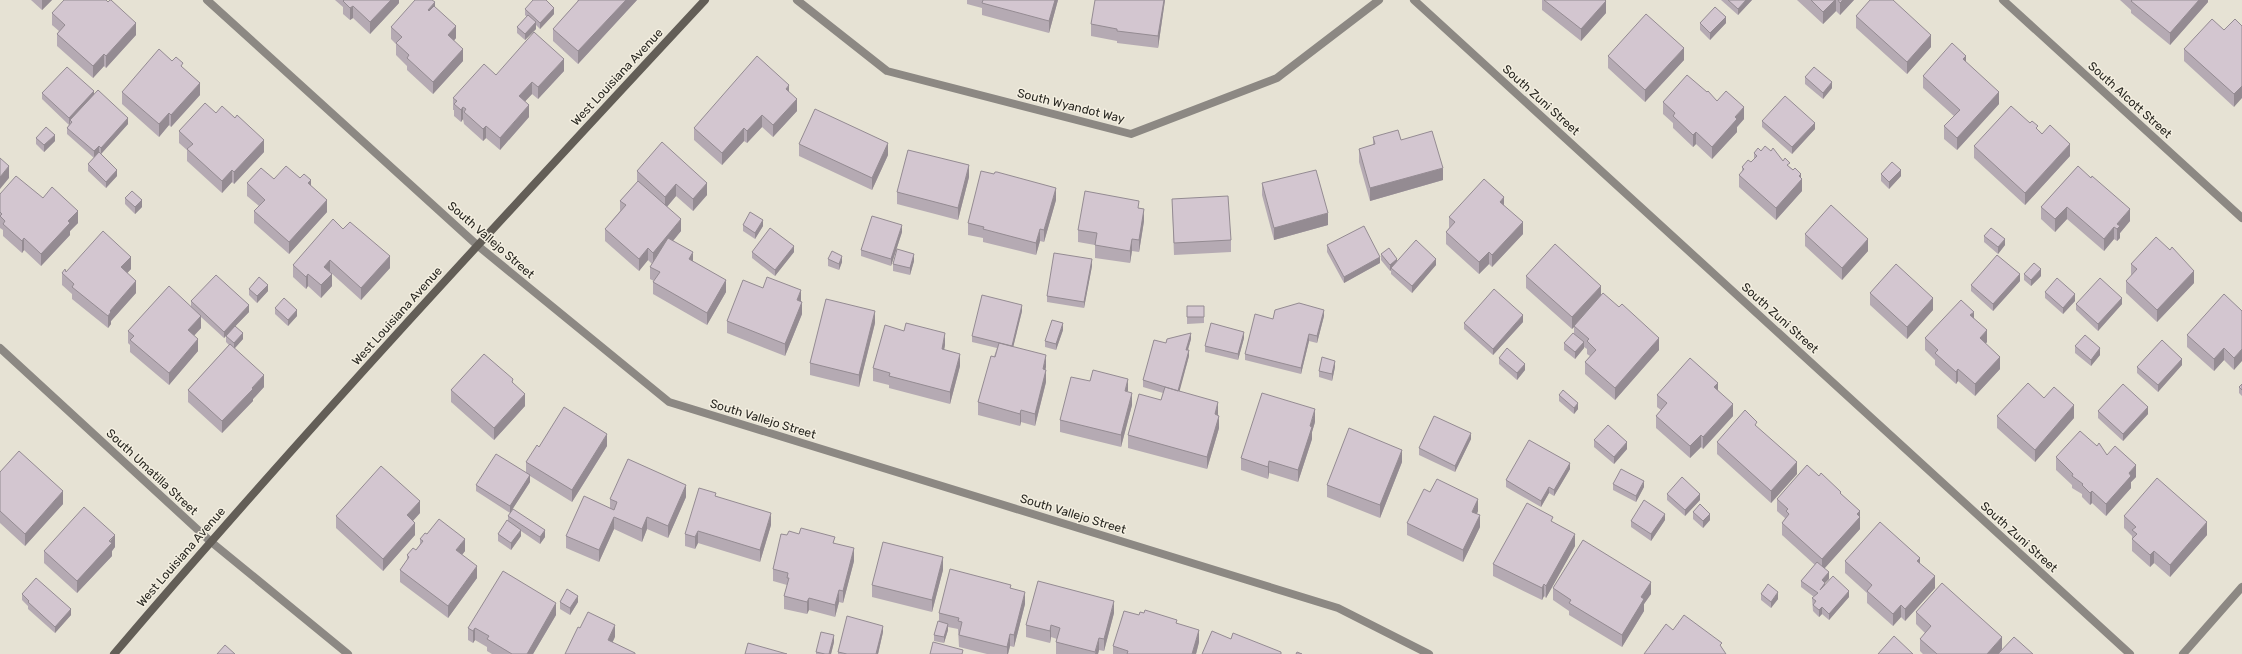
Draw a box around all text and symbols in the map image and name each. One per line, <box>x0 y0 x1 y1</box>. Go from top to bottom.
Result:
street label: West Louisiana Avenue <box>568 25 666 128</box>
street label: South Alcott Street <box>2085 59 2175 141</box>
street label: South Zuni Street <box>1500 62 1583 138</box>
street label: South Wyandot Way <box>1016 86 1126 126</box>
street label: South Vallejo Street <box>445 199 537 282</box>
street label: West Louisiana Avenue <box>349 264 445 368</box>
street label: South Zuni Street <box>1739 280 1822 356</box>
street label: South Vallejo Street <box>708 396 818 442</box>
street label: South Umatilla Street <box>103 426 201 518</box>
street label: South Vallejo Street <box>1018 491 1128 537</box>
street label: South Zuni Street <box>1978 499 2061 575</box>
street label: West Louisiana Avenue <box>134 504 228 610</box>

